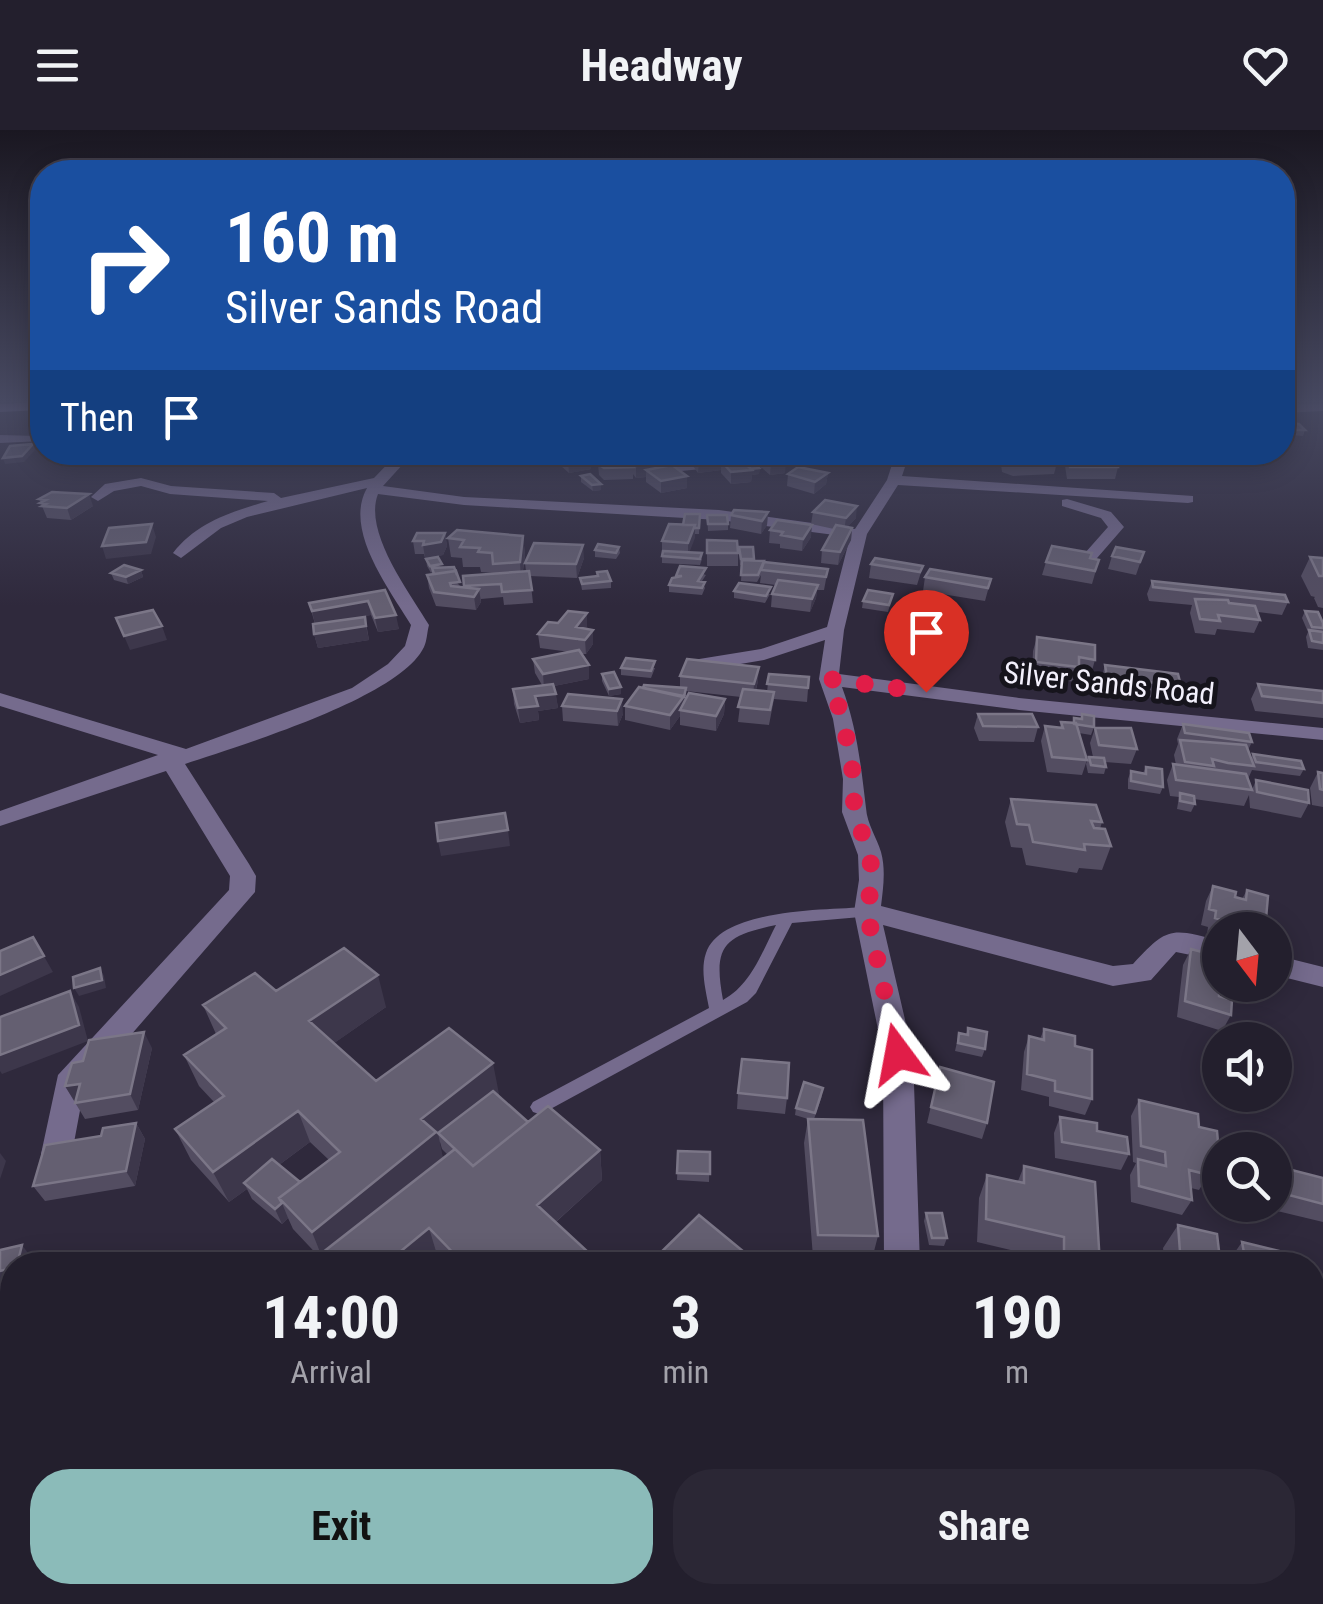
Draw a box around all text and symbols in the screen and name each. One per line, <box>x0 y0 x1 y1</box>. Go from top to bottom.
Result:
icon: menu <box>30 38 85 93</box>
icon: heart <box>1238 38 1293 93</box>
text: Headway <box>580 39 743 92</box>
text: 160 m <box>225 197 399 279</box>
icon: right <box>60 200 190 330</box>
text: Silver Sands Road <box>225 281 543 334</box>
icon: arrive <box>154 390 209 445</box>
text: Then <box>60 396 134 440</box>
pin <box>884 590 969 693</box>
icon: arrive <box>899 605 954 660</box>
street label: Silver Sands Road <box>1002 655 1216 711</box>
north arrow <box>1202 912 1292 1002</box>
map controls <box>1202 912 1292 1222</box>
position arrow <box>846 1002 950 1106</box>
button: sound <box>1202 1022 1292 1112</box>
button: search <box>1202 1132 1292 1222</box>
text: 14:00 <box>262 1282 400 1353</box>
text: 3 <box>671 1282 701 1353</box>
text: 190 <box>972 1282 1063 1353</box>
text: Arrival <box>290 1353 372 1391</box>
text: min <box>662 1353 709 1391</box>
text: m <box>1005 1353 1029 1391</box>
button: Exit <box>30 1469 653 1584</box>
button: Share <box>673 1469 1295 1584</box>

